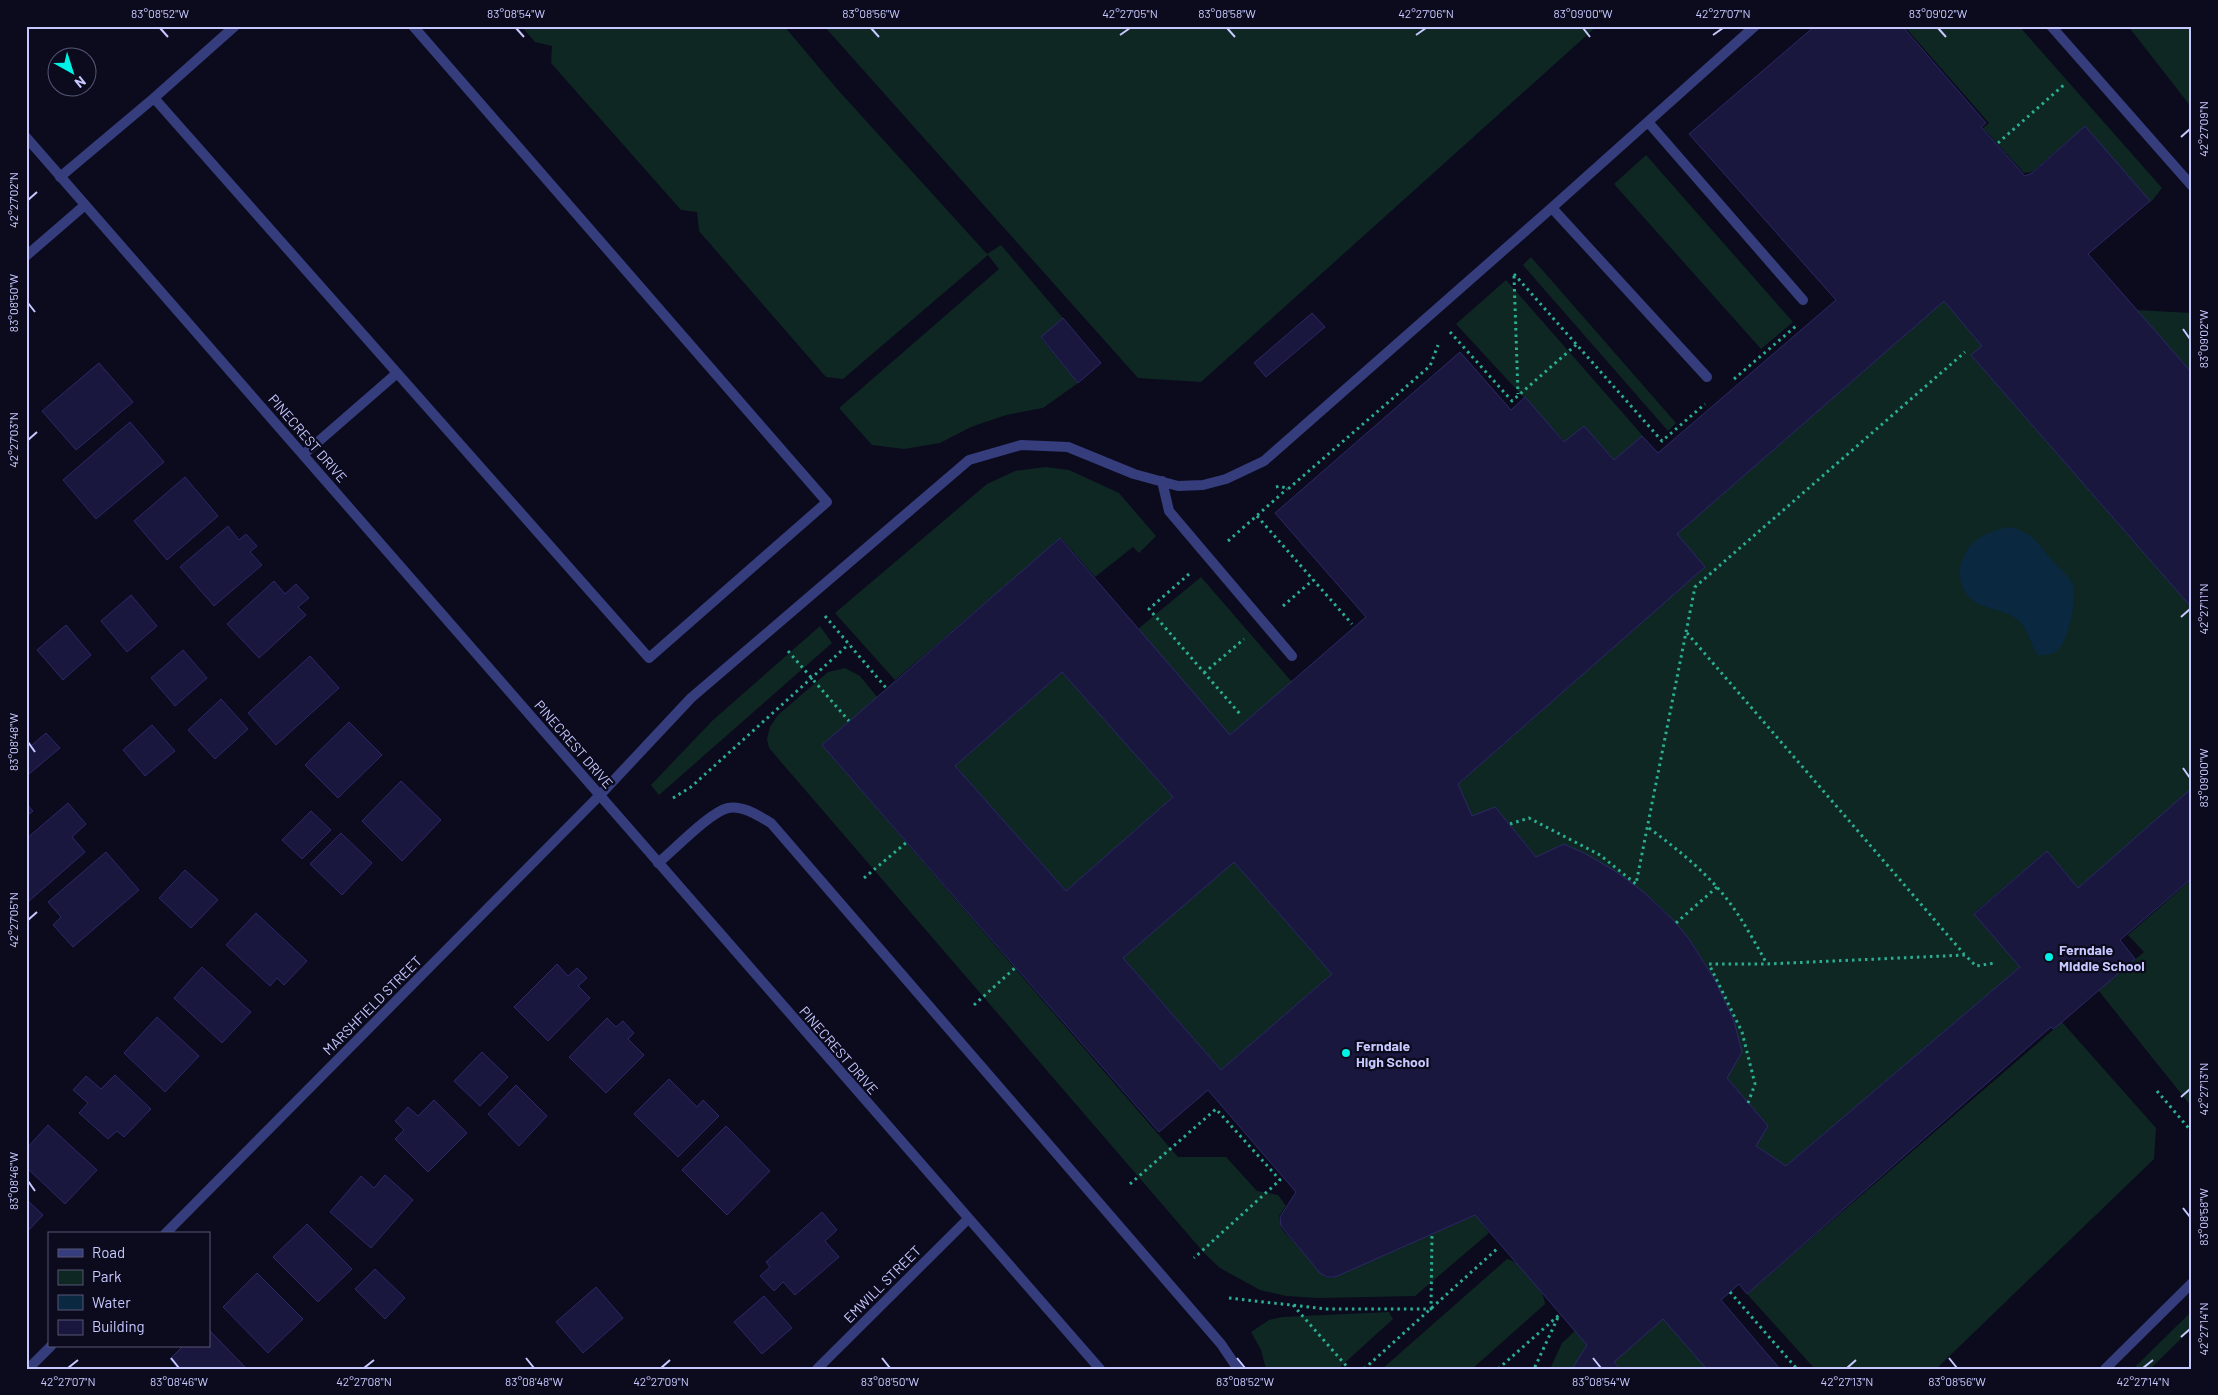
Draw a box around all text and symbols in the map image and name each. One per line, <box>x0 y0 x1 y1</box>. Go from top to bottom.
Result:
text: 83°08'52"W <box>131 6 189 20</box>
text: 83°08'54"W <box>487 6 545 20</box>
text: 83°08'56"W <box>842 6 900 20</box>
text: 42°27'05"N <box>1102 6 1158 20</box>
text: 83°08'58"W <box>1198 6 1256 20</box>
text: 42°27'06"N <box>1398 6 1454 20</box>
text: 83°09'00"W <box>1554 6 1613 20</box>
text: 42°27'07"N <box>1695 6 1751 20</box>
text: 83°09'02"W <box>1909 6 1968 20</box>
north arrow <box>48 48 98 98</box>
text: N <box>72 73 89 92</box>
text: 42°27'09"N <box>2196 101 2210 157</box>
text: 42°27'02"N <box>6 172 20 228</box>
text: 83°08'50"W <box>6 273 20 332</box>
text: 83°09'02"W <box>2196 309 2210 368</box>
street label: PINECREST DRIVE <box>265 390 351 486</box>
text: 42°27'03"N <box>6 412 20 468</box>
text: 42°27'11"N <box>2196 583 2210 635</box>
street label: PINECREST DRIVE <box>531 696 617 792</box>
text: 83°08'48"W <box>6 713 20 771</box>
text: 83°09'00"W <box>2196 748 2210 807</box>
text: 42°27'05"N <box>6 892 20 948</box>
place label: Ferndale Middle School <box>2059 941 2145 974</box>
marker: Ferndale Middle School <box>2043 951 2055 963</box>
street label: MARSHFIELD STREET <box>319 952 425 1058</box>
street label: PINECREST DRIVE <box>796 1002 882 1098</box>
place label: Ferndale High School <box>1356 1037 1429 1070</box>
marker: Ferndale High School <box>1340 1047 1352 1059</box>
text: 42°27'13"N <box>2196 1063 2210 1115</box>
text: 83°08'46"W <box>6 1152 20 1210</box>
text: 83°08'58"W <box>2196 1188 2210 1246</box>
legend <box>48 1232 210 1348</box>
street label: EMWILL STREET <box>840 1242 924 1326</box>
text: Road <box>92 1243 125 1261</box>
text: Park <box>92 1267 122 1285</box>
text: Water <box>92 1293 131 1311</box>
text: 42°27'14"N <box>2196 1302 2210 1356</box>
text: Building <box>92 1317 145 1335</box>
text: 42°27'07"N <box>40 1374 96 1388</box>
text: 83°08'46"W <box>150 1374 208 1388</box>
text: 42°27'08"N <box>336 1374 392 1388</box>
text: 83°08'48"W <box>505 1374 563 1388</box>
text: 42°27'09"N <box>633 1374 689 1388</box>
text: 83°08'50"W <box>861 1374 920 1388</box>
text: 83°08'52"W <box>1216 1374 1274 1388</box>
text: 83°08'54"W <box>1572 1374 1630 1388</box>
text: 42°27'13"N <box>1821 1374 1873 1388</box>
text: 83°08'56"W <box>1928 1374 1986 1388</box>
text: 42°27'14"N <box>2116 1374 2170 1388</box>

